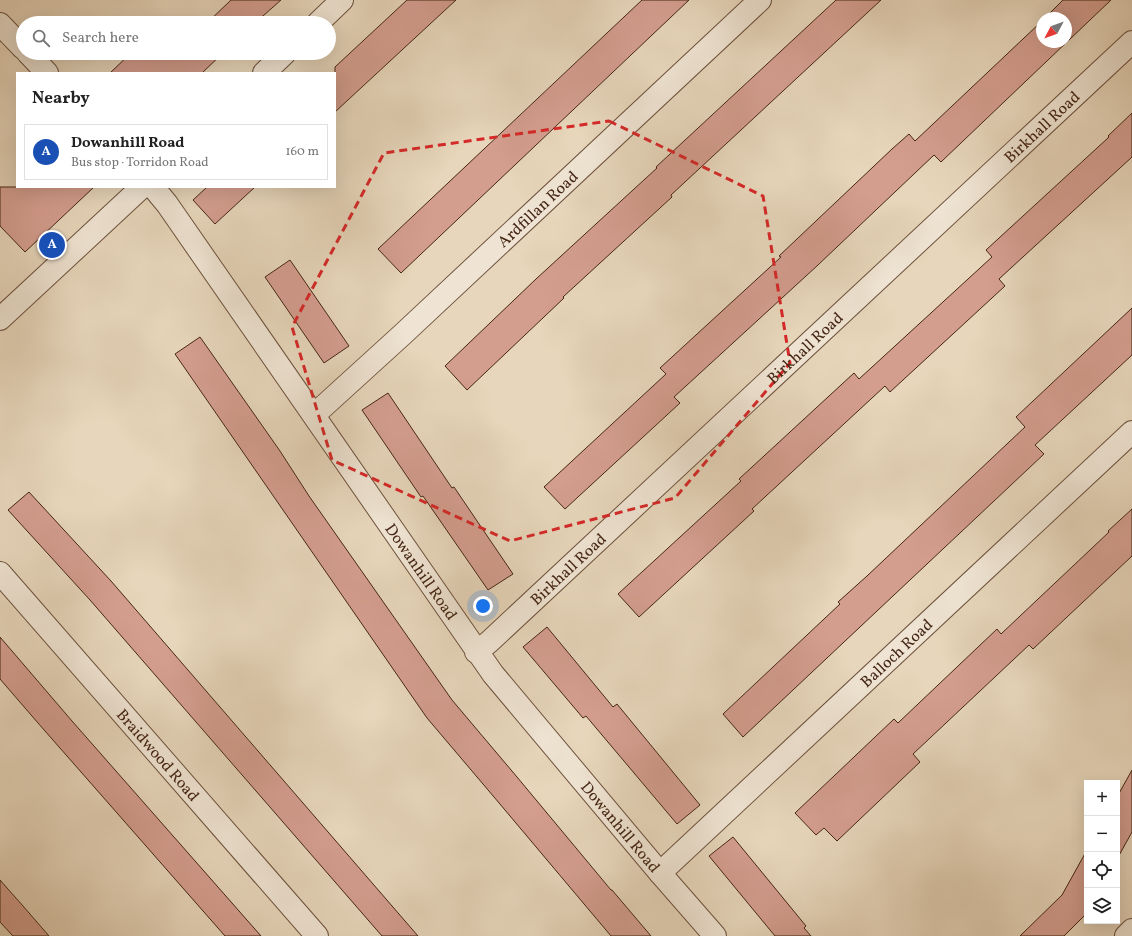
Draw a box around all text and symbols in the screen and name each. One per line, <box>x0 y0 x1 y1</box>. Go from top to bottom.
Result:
north arrow <box>1036 12 1072 48</box>
search box <box>16 16 336 60</box>
icon: search <box>30 27 52 49</box>
text: Search here <box>62 28 139 49</box>
text: Nearby <box>32 87 90 110</box>
street label: Birkhall Road <box>1000 87 1086 169</box>
text: Dowanhill Road <box>71 133 185 154</box>
text: A <box>41 143 51 161</box>
text: 160 m <box>285 143 319 161</box>
text: Bus stop · Torridon Road <box>71 154 209 172</box>
street label: Ardfillan Road <box>493 167 584 253</box>
pin: A <box>39 230 65 260</box>
street label: Birkhall Road <box>763 308 849 390</box>
street label: Dowanhill Road <box>379 520 461 625</box>
street label: Birkhall Road <box>526 529 612 611</box>
your location <box>473 596 493 616</box>
street label: Balloch Road <box>856 615 938 693</box>
street label: Braidwood Road <box>111 705 204 807</box>
street label: Dowanhill Road <box>575 777 664 878</box>
map controls <box>1084 780 1120 924</box>
button: + <box>1084 780 1120 816</box>
button: − <box>1084 816 1120 852</box>
button: locate <box>1084 852 1120 888</box>
button: layers <box>1084 888 1120 924</box>

